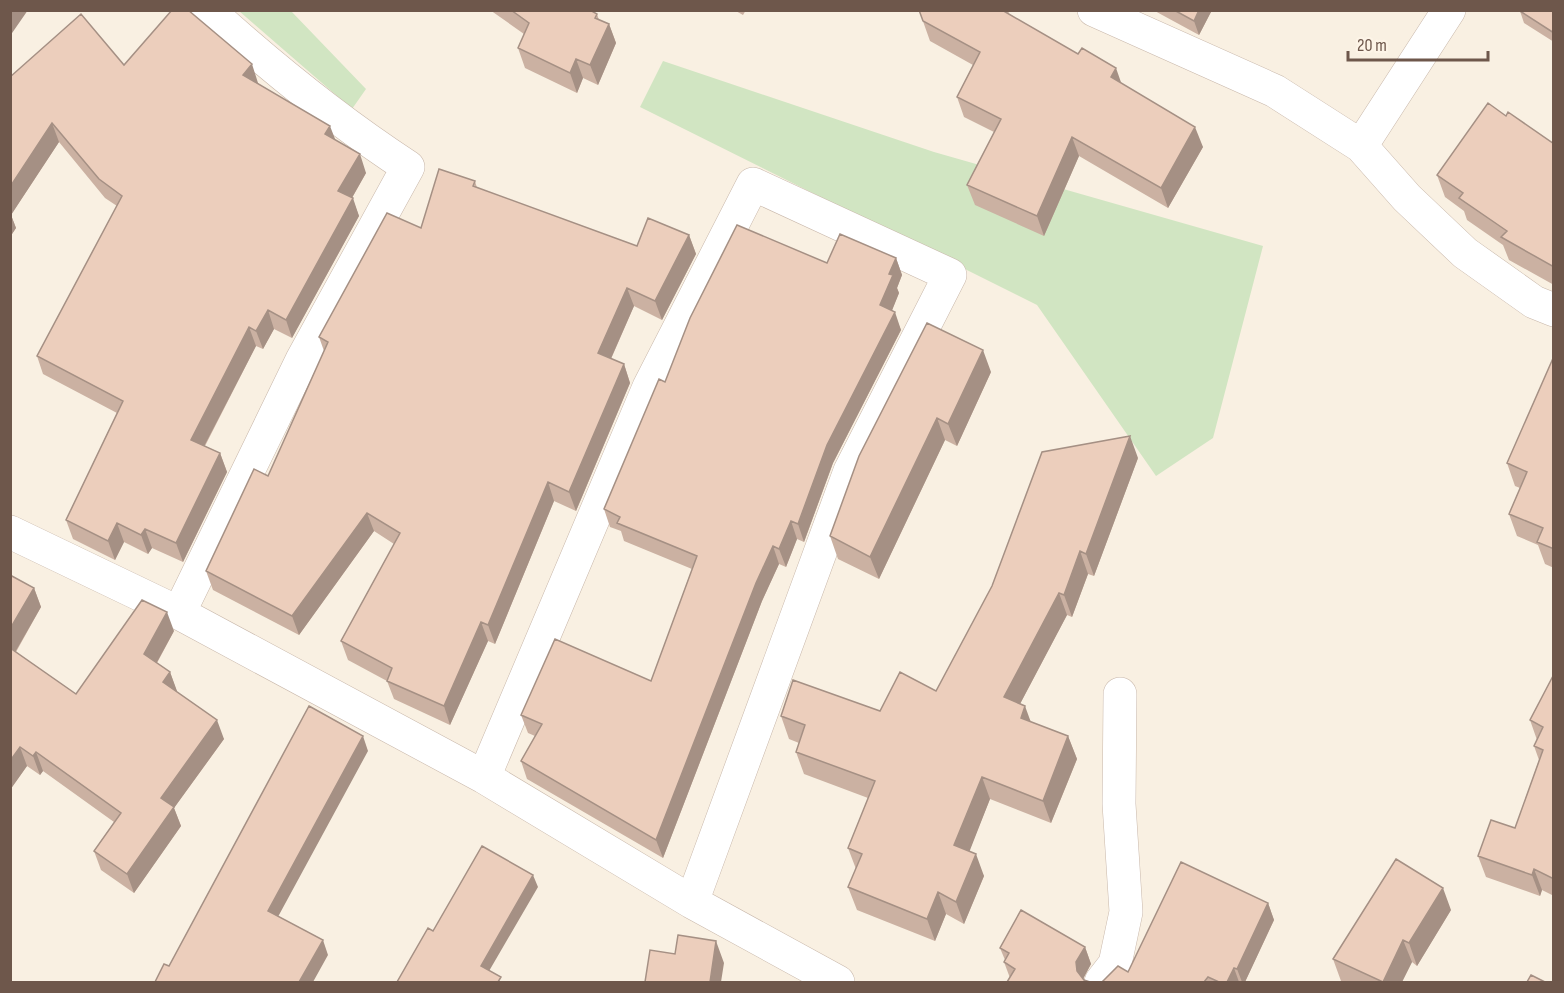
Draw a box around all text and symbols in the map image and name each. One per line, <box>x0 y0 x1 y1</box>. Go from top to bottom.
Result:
scale bar <box>1348 24 1488 62</box>
text: 20 m <box>1357 35 1387 56</box>

